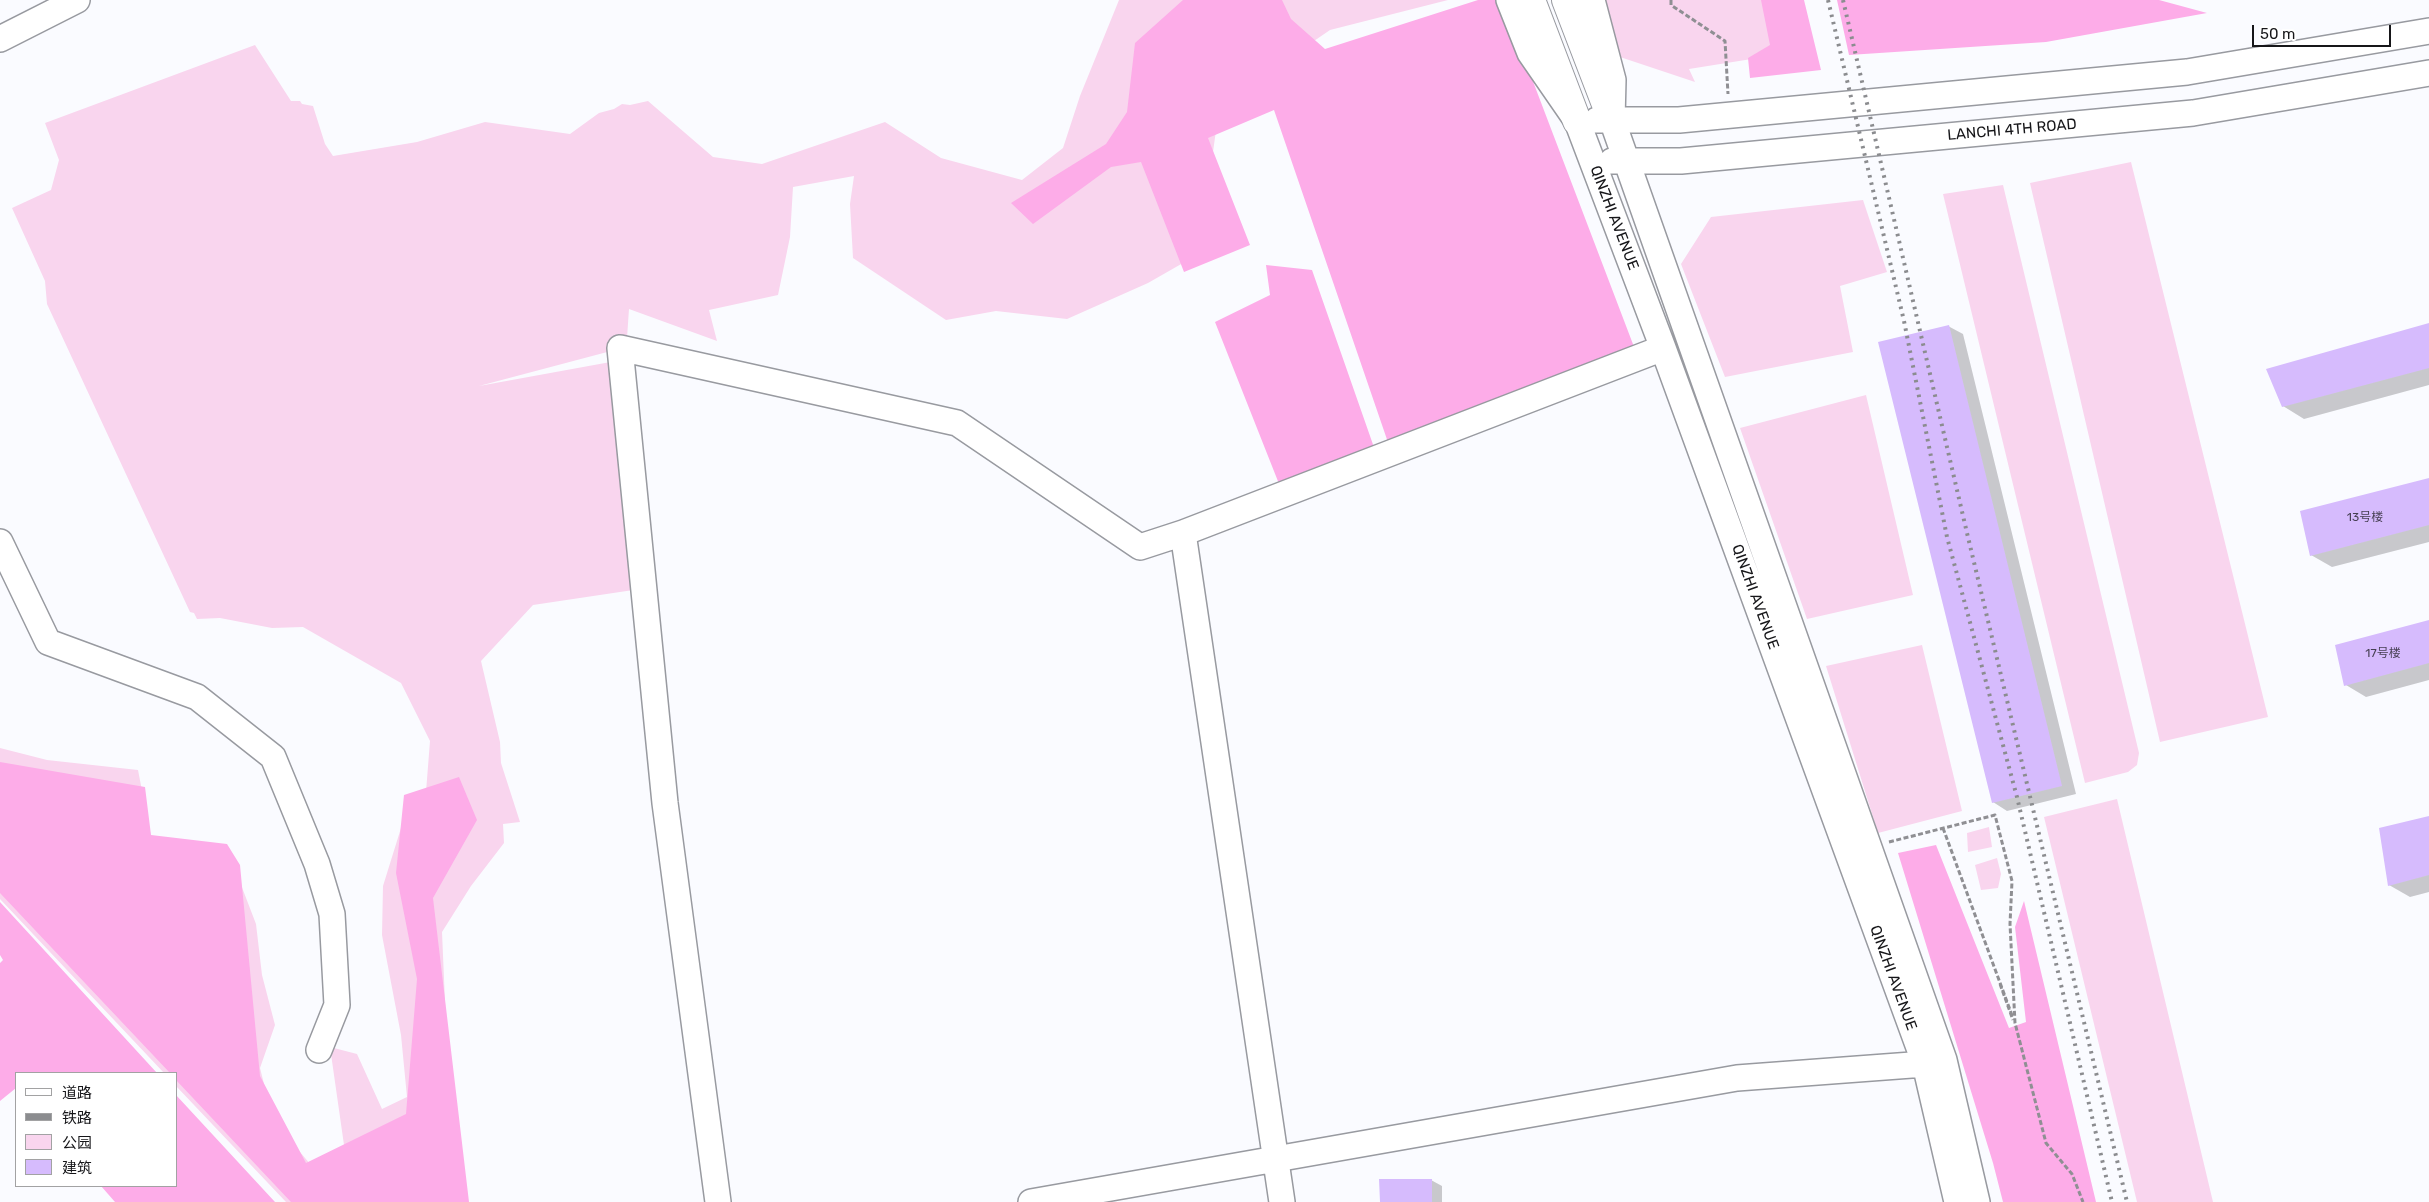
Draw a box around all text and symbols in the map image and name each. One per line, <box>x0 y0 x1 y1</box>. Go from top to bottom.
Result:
scale bar <box>2254 15 2393 47</box>
text: 50 m <box>2260 25 2295 43</box>
street label: LANCHI 4TH ROAD <box>1947 115 2077 145</box>
street label: QINZHI AVENUE <box>1586 163 1642 273</box>
house number: 13号楼 <box>2347 511 2383 525</box>
street label: QINZHI AVENUE <box>1728 542 1782 652</box>
house number: 17号楼 <box>2365 647 2401 661</box>
street label: QINZHI AVENUE <box>1866 923 1920 1033</box>
legend <box>15 1072 178 1187</box>
text: 道路 <box>62 1084 92 1102</box>
text: 铁路 <box>62 1109 92 1127</box>
text: 公园 <box>62 1134 92 1152</box>
text: 建筑 <box>62 1159 92 1177</box>

